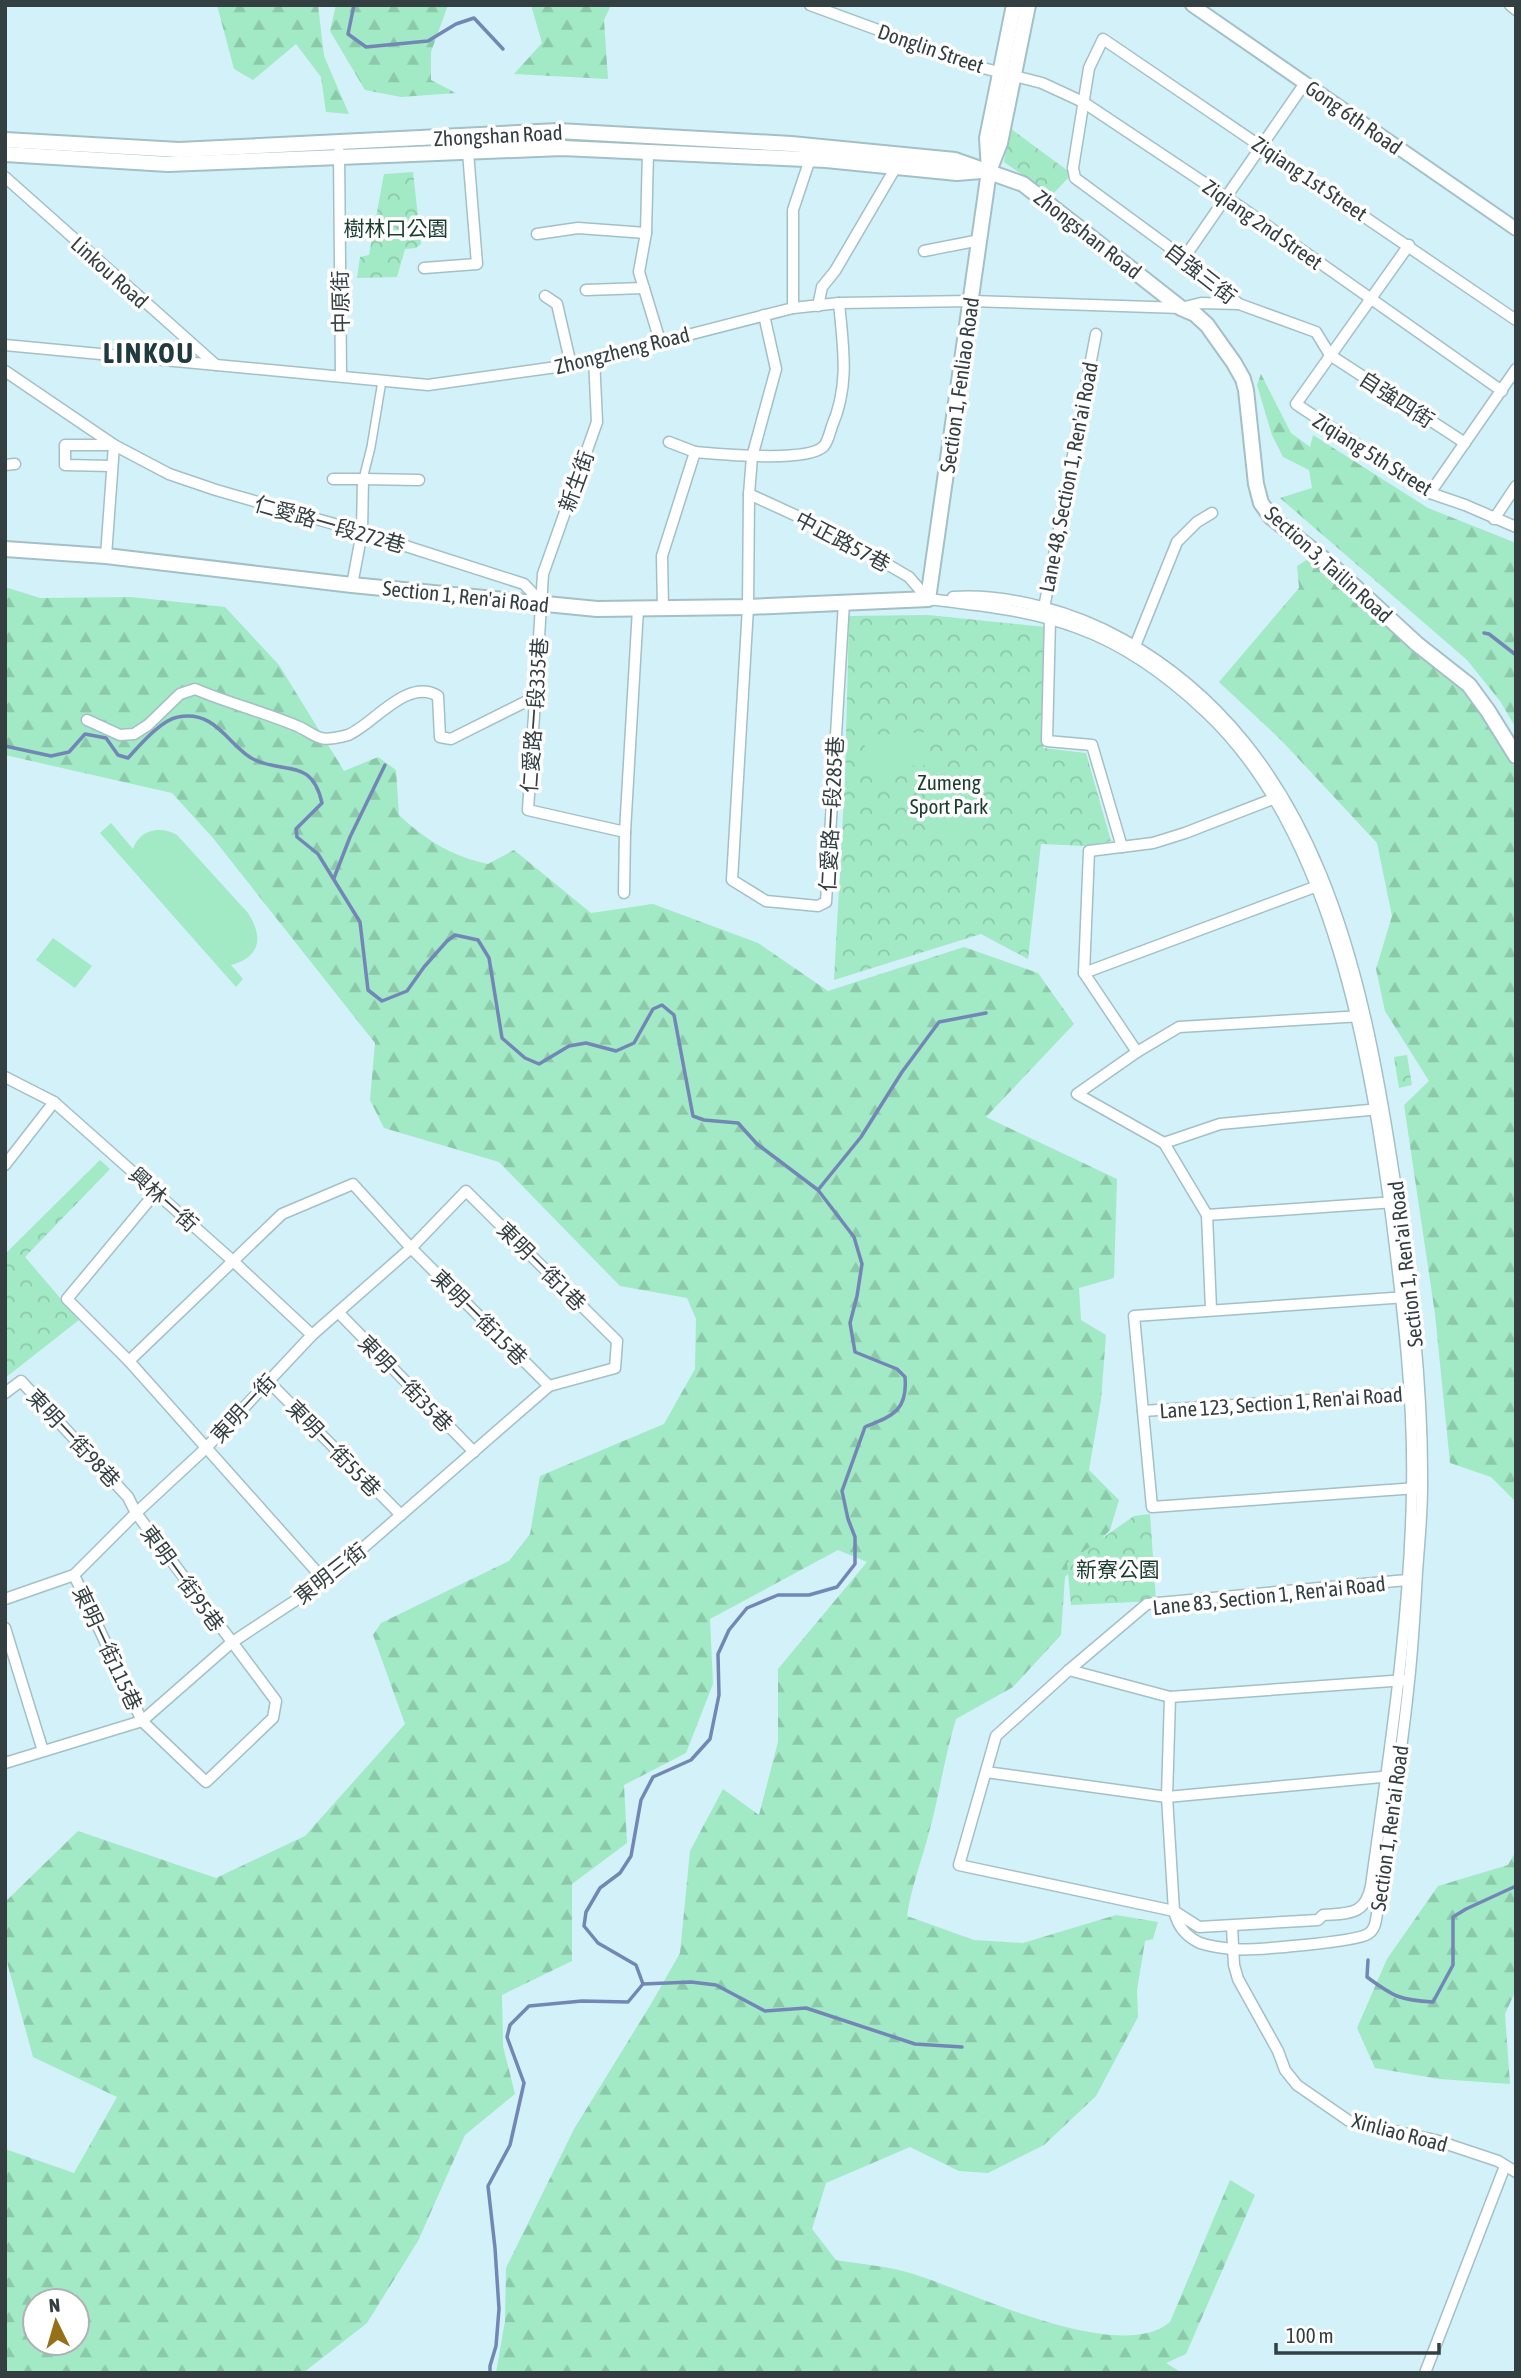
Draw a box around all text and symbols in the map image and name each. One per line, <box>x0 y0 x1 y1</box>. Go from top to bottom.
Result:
street label: Donglin Street <box>875 19 987 77</box>
street label: Gong 6th Road <box>1301 75 1407 159</box>
street label: Zhongshan Road <box>433 120 563 150</box>
street label: Ziqiang 1st Street <box>1248 131 1372 225</box>
street label: Ziqiang 2nd Street <box>1199 174 1327 274</box>
street label: Zhongshan Road <box>1030 185 1146 283</box>
park label: 樹林口公園 <box>344 216 449 240</box>
street label: Linkou Road <box>67 231 153 313</box>
street label: 自強三街 <box>1161 238 1241 308</box>
street label: 中原街 <box>327 270 353 334</box>
street label: Section 1, Fenliao Road <box>935 296 983 474</box>
street label: Zhongzheng Road <box>552 322 692 378</box>
district label: LINKOU <box>103 337 195 369</box>
street label: Lane 48, Section 1, Ren'ai Road <box>1034 360 1102 594</box>
street label: 自強四街 <box>1355 366 1439 432</box>
street label: Ziqiang 5th Street <box>1309 408 1437 500</box>
street label: 新生街 <box>554 447 598 515</box>
street label: 仁愛路一段272巷 <box>252 491 408 557</box>
street label: Section 3, Tailin Road <box>1261 501 1397 627</box>
street label: 中正路57巷 <box>792 506 894 576</box>
street label: Section 1, Ren'ai Road <box>382 575 550 617</box>
street label: 仁愛路一段335巷 <box>517 637 551 793</box>
street label: 仁愛路一段285巷 <box>815 736 847 892</box>
park label: Zumeng Sport Park <box>910 770 988 818</box>
street label: 興林一街 <box>125 1162 203 1236</box>
street label: Section 1, Ren'ai Road <box>1383 1180 1427 1348</box>
street label: 東明一街1巷 <box>493 1217 591 1315</box>
street label: 東明一街15巷 <box>427 1264 533 1370</box>
street label: 東明一街35巷 <box>354 1330 458 1436</box>
street label: 東明一街 <box>206 1369 280 1447</box>
street label: Lane 123, Section 1, Ren'ai Road <box>1159 1382 1403 1422</box>
street label: 東明一街98巷 <box>23 1384 125 1492</box>
street label: 東明一街55巷 <box>282 1395 386 1501</box>
street label: 東明一街95巷 <box>137 1520 229 1636</box>
street label: 東明三街 <box>290 1538 370 1608</box>
park label: 新寮公園 <box>1076 1557 1160 1581</box>
street label: Lane 83, Section 1, Ren'ai Road <box>1151 1571 1387 1619</box>
street label: 東明一街115巷 <box>69 1582 147 1714</box>
street label: Section 1, Ren'ai Road <box>1365 1744 1413 1912</box>
street label: Xinliao Road <box>1350 2108 1450 2156</box>
north arrow <box>21 2287 91 2357</box>
text: N <box>48 2294 61 2317</box>
scale bar <box>1276 2312 1439 2356</box>
text: 100 m <box>1286 2323 1334 2347</box>

